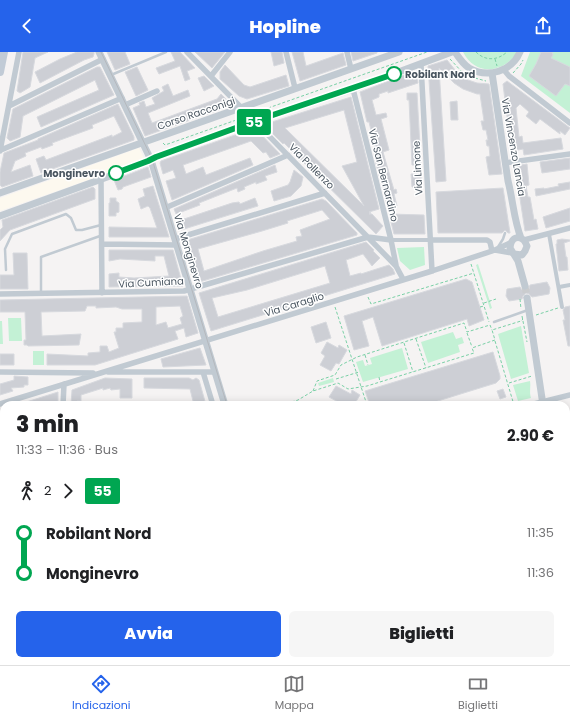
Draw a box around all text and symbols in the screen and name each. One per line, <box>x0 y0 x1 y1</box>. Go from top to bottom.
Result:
text: Hopline <box>249 14 321 39</box>
icon: back <box>16 15 38 37</box>
icon: share <box>532 15 554 37</box>
marker: Robilant Nord <box>386 66 402 82</box>
place label: Robilant Nord <box>405 67 475 82</box>
street label: Corso Racconigi <box>155 93 237 134</box>
street label: Via Vincenzo Lancia <box>497 97 530 197</box>
line badge: 55 <box>236 109 272 135</box>
text: 55 <box>245 112 263 132</box>
street label: Via San Bernardino <box>365 127 402 223</box>
street label: Via Pollenzo <box>285 140 338 193</box>
street label: Via Limone <box>409 140 426 196</box>
marker: Monginevro <box>108 165 124 181</box>
place label: Monginevro <box>43 166 106 181</box>
street label: Via Monginevro <box>170 212 207 290</box>
street label: Via Cumiana <box>118 273 184 292</box>
street label: Via Caraglio <box>262 288 326 321</box>
text: 3 min <box>16 409 79 440</box>
text: 2.90 € <box>507 425 554 446</box>
text: 11:33 – 11:36 · Bus <box>16 440 118 459</box>
icon: walk <box>16 480 38 502</box>
icon: forward <box>57 480 79 502</box>
text: 2 <box>44 481 51 500</box>
text: 55 <box>93 481 112 501</box>
text: Robilant Nord <box>46 523 151 544</box>
text: 11:35 <box>527 523 554 542</box>
text: Monginevro <box>46 563 139 584</box>
text: 11:36 <box>527 563 554 582</box>
button: Avvia <box>16 611 281 657</box>
button: Biglietti <box>289 611 554 657</box>
tab: Indicazioni <box>72 673 131 714</box>
tab: Mappa <box>275 673 314 714</box>
tab: Biglietti <box>458 673 498 714</box>

